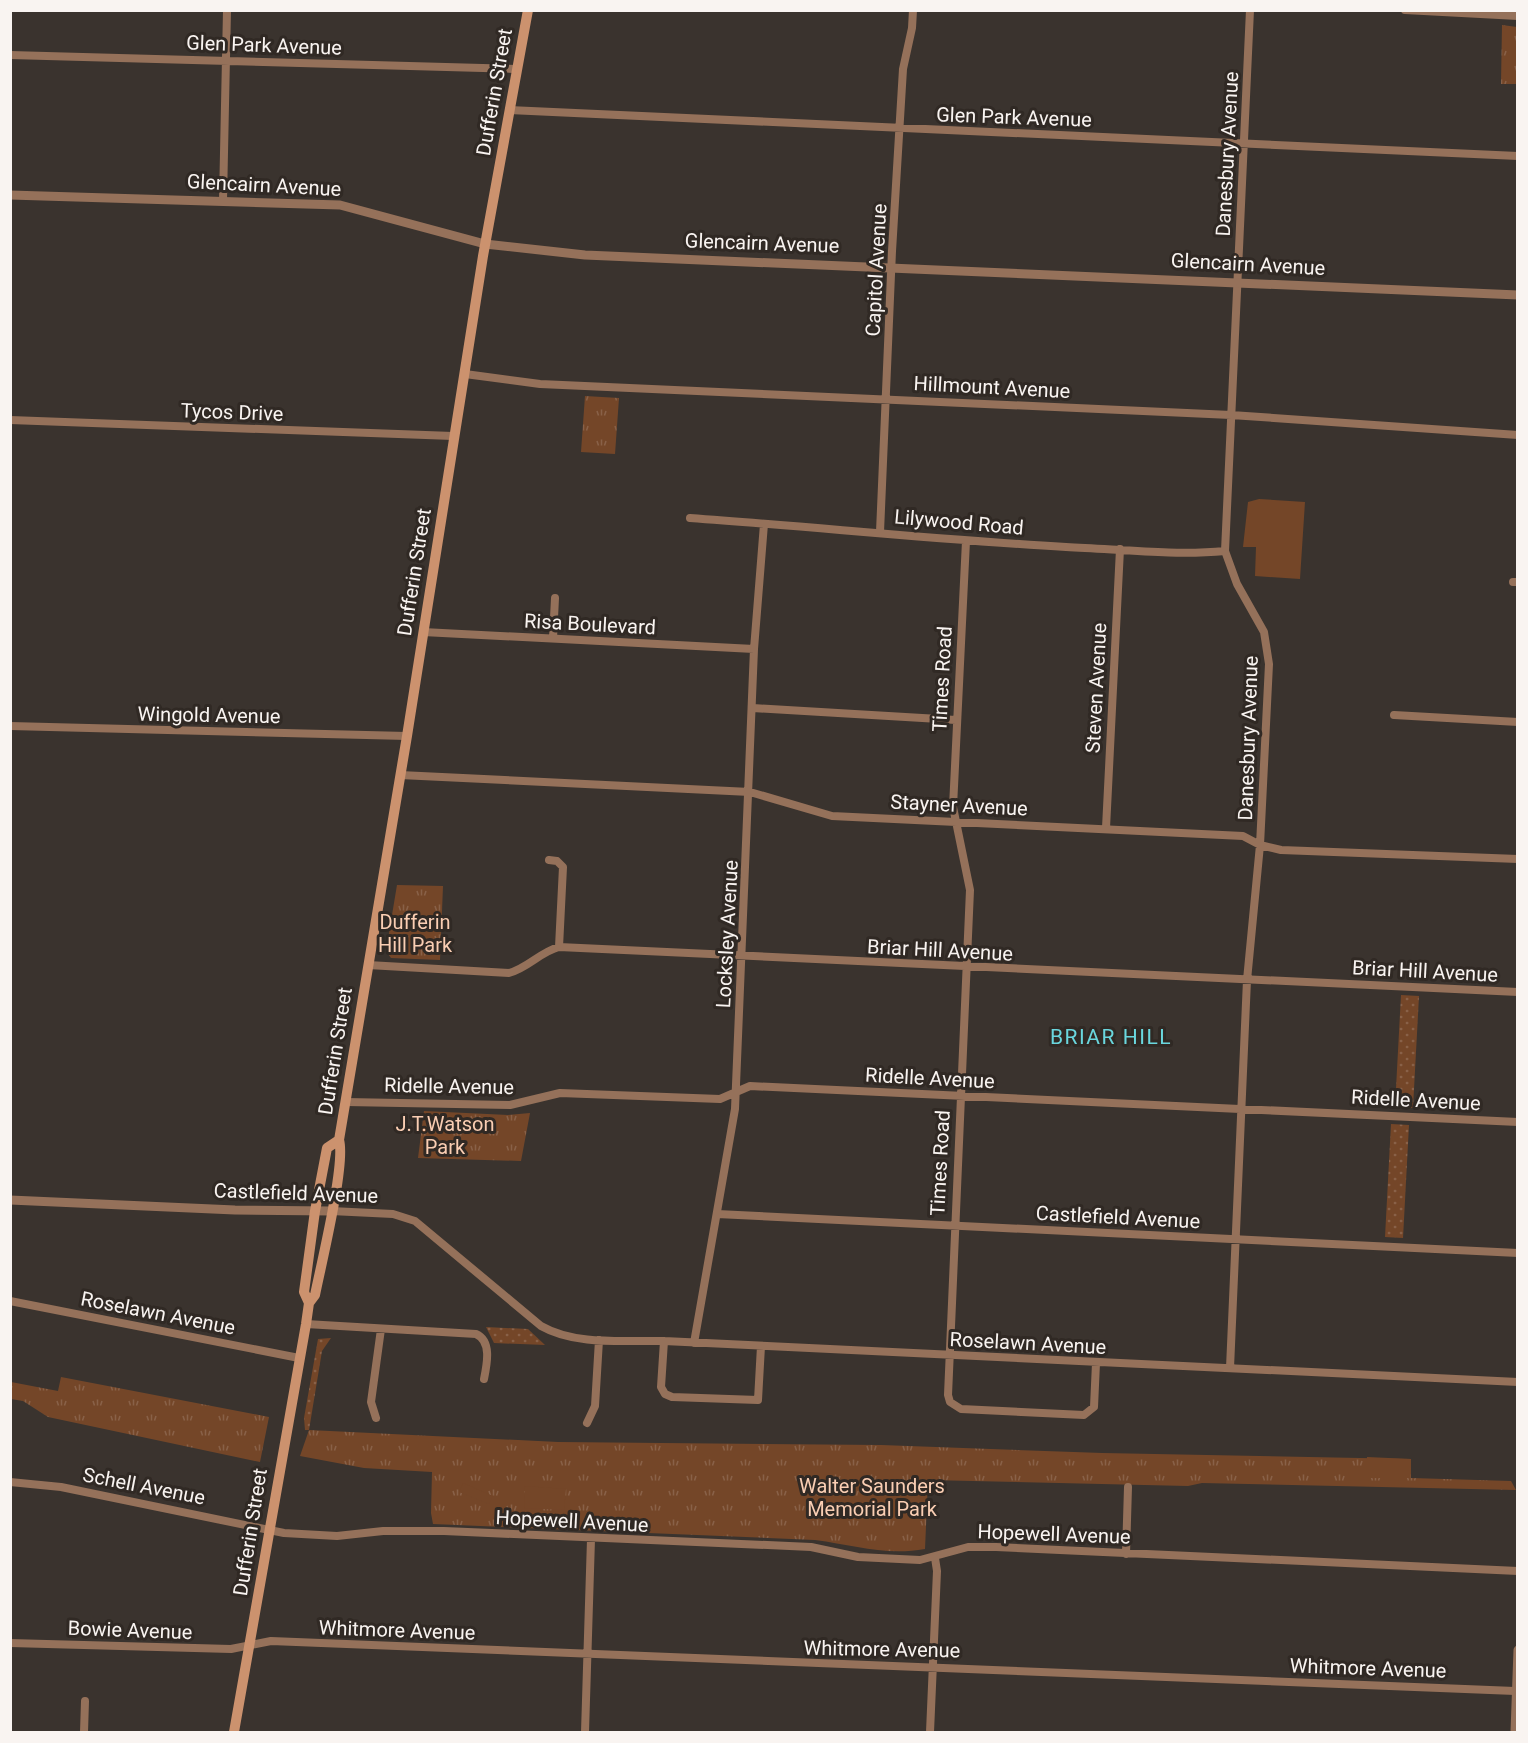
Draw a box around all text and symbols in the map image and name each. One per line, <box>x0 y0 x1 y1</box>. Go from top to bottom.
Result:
street label: Dufferin Street <box>471 26 517 158</box>
street label: Glen Park Avenue <box>186 30 342 60</box>
street label: Danesbury Avenue <box>1211 71 1243 237</box>
street label: Glen Park Avenue <box>936 102 1092 132</box>
street label: Glencairn Avenue <box>186 169 342 201</box>
street label: Capitol Avenue <box>861 203 891 337</box>
street label: Glencairn Avenue <box>684 228 840 258</box>
street label: Glencairn Avenue <box>1170 248 1326 280</box>
street label: Hillmount Avenue <box>913 371 1071 403</box>
street label: Tycos Drive <box>180 398 284 426</box>
street label: Lilywood Road <box>893 504 1025 540</box>
street label: Dufferin Street <box>392 506 436 638</box>
street label: Risa Boulevard <box>524 609 656 639</box>
street label: Steven Avenue <box>1081 622 1111 754</box>
street label: Times Road <box>927 625 957 733</box>
street label: Danesbury Avenue <box>1233 655 1263 821</box>
street label: Wingold Avenue <box>137 702 281 728</box>
street label: Stayner Avenue <box>890 789 1028 821</box>
street label: Locksley Avenue <box>711 859 743 1009</box>
park label: Dufferin Hill Park <box>378 910 453 957</box>
street label: Briar Hill Avenue <box>867 934 1013 966</box>
street label: Briar Hill Avenue <box>1352 955 1498 987</box>
street label: Dufferin Street <box>313 985 357 1117</box>
district label: BRIAR HILL <box>1050 1025 1172 1049</box>
street label: Ridelle Avenue <box>865 1063 995 1093</box>
street label: Ridelle Avenue <box>384 1073 514 1099</box>
street label: Ridelle Avenue <box>1351 1085 1481 1115</box>
street label: Times Road <box>925 1109 955 1217</box>
park label: J.T.Watson Park <box>395 1112 495 1159</box>
street label: Castlefield Avenue <box>213 1178 379 1208</box>
street label: Castlefield Avenue <box>1035 1201 1201 1233</box>
street label: Roselawn Avenue <box>79 1286 237 1340</box>
street label: Roselawn Avenue <box>949 1327 1107 1359</box>
street label: Schell Avenue <box>81 1462 207 1510</box>
street label: Dufferin Street <box>228 1466 272 1598</box>
park label: Walter Saunders Memorial Park <box>799 1474 945 1521</box>
street label: Hopewell Avenue <box>495 1505 649 1537</box>
street label: Hopewell Avenue <box>977 1519 1131 1549</box>
street label: Whitmore Avenue <box>318 1615 476 1645</box>
street label: Bowie Avenue <box>67 1616 193 1644</box>
street label: Whitmore Avenue <box>803 1636 961 1662</box>
street label: Whitmore Avenue <box>1289 1653 1447 1683</box>

